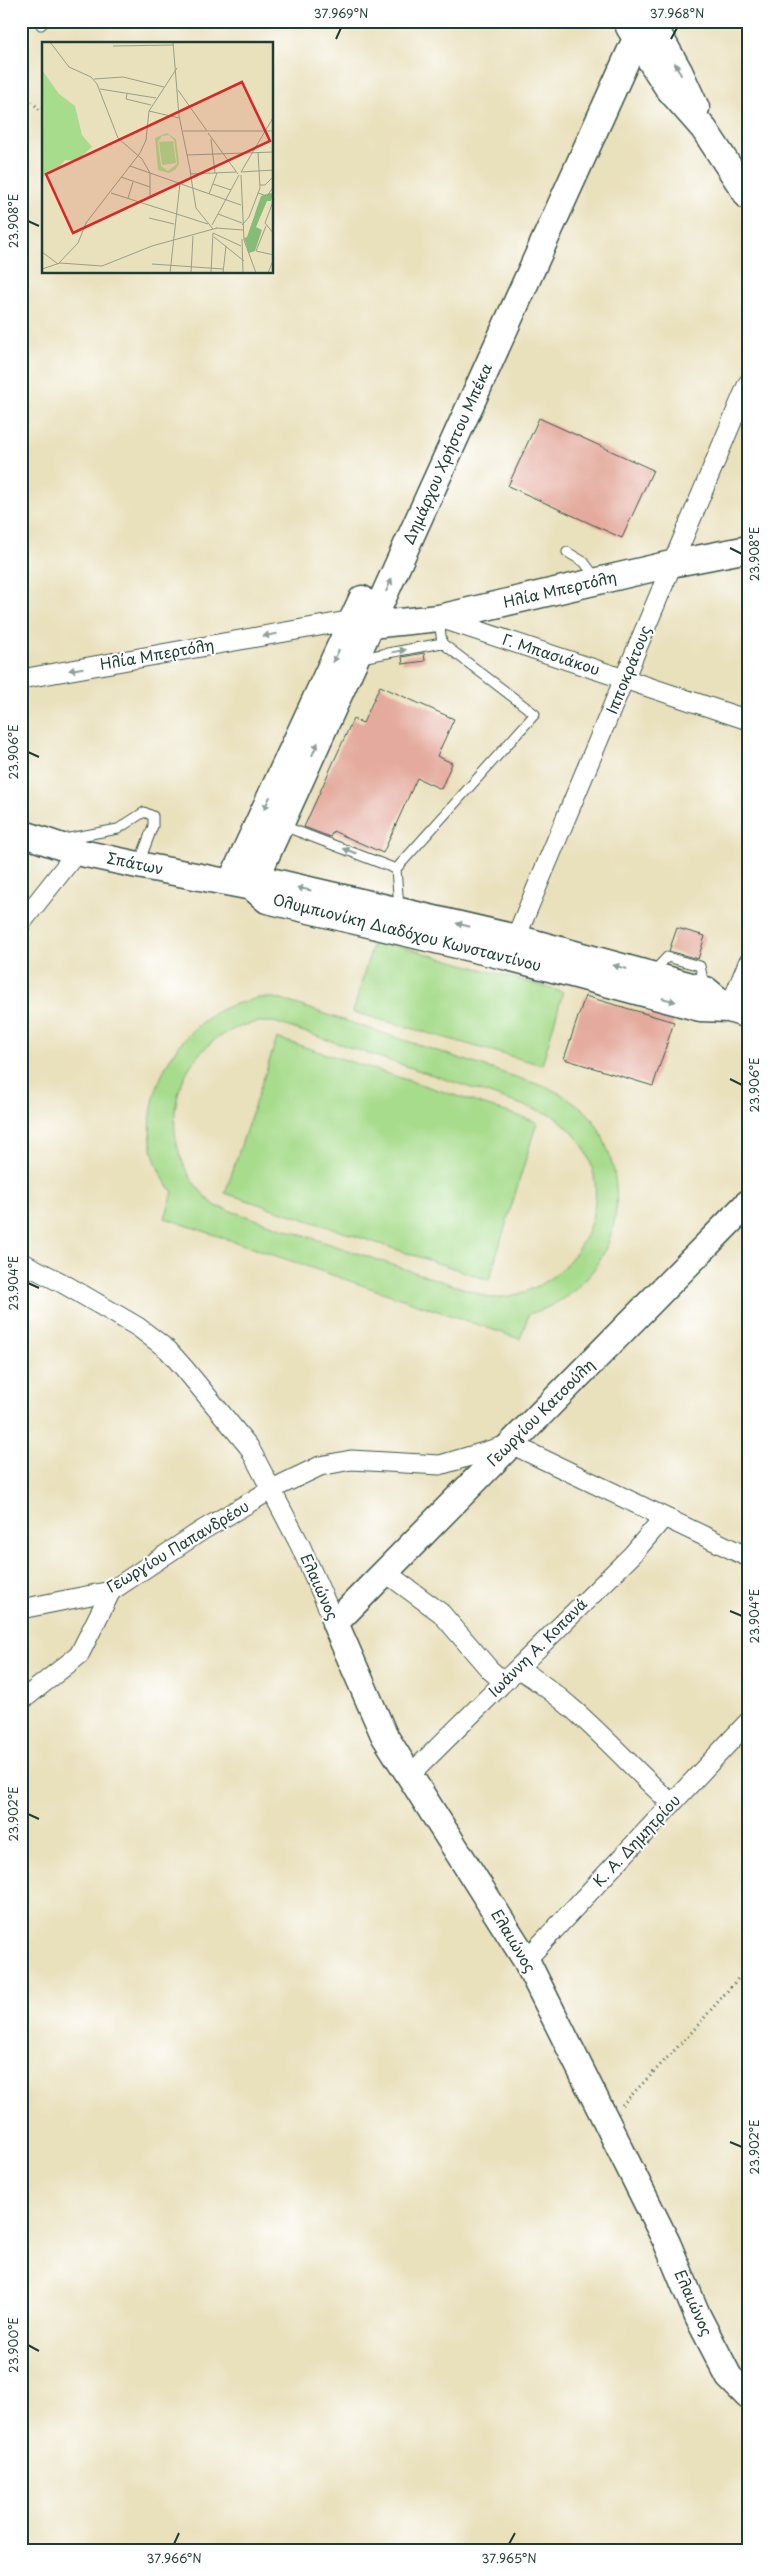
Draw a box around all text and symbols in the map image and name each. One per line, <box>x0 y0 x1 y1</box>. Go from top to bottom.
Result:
text: 37.969°N <box>314 4 368 22</box>
text: 37.968°N <box>650 4 704 22</box>
inset map <box>42 42 274 274</box>
one-way arrow <box>674 61 682 76</box>
text: 23.908°E <box>4 194 22 248</box>
street label: Δημάρχου Χρήστου Μπέκα <box>396 359 497 548</box>
text: 23.908°E <box>745 527 763 581</box>
street label: Ηλία Μπερτόλη <box>501 564 619 613</box>
one-way arrow <box>385 578 393 592</box>
street label: Ιπποκράτους <box>599 621 656 717</box>
street label: Γ. Μπασιάκου <box>500 627 603 680</box>
one-way arrow <box>262 631 278 639</box>
street label: Ηλία Μπερτόλη <box>98 632 216 675</box>
one-way arrow <box>391 647 406 655</box>
one-way arrow <box>332 649 340 663</box>
one-way arrow <box>67 666 83 674</box>
text: 23.906°E <box>4 724 22 780</box>
one-way arrow <box>311 742 319 756</box>
one-way arrow <box>263 796 271 810</box>
street label: Σπάτων <box>105 845 166 880</box>
one-way arrow <box>342 847 357 855</box>
one-way arrow <box>297 885 312 893</box>
street label: Ολυμπιονίκη Διαδόχου Κωνσταντίνου <box>271 887 544 976</box>
one-way arrow <box>455 921 470 929</box>
one-way arrow <box>612 963 628 971</box>
one-way arrow <box>661 996 676 1004</box>
text: 23.906°E <box>745 1057 763 1113</box>
text: 23.904°E <box>4 1256 22 1310</box>
street label: Γεωργίου Κατσούλη <box>481 1353 599 1471</box>
street label: Γεωργίου Παπανδρέου <box>102 1494 253 1598</box>
street label: Ελαιώνος <box>296 1550 345 1624</box>
text: 23.904°E <box>745 1589 763 1643</box>
street label: Ιωάννη Α. Κοπανά <box>482 1592 592 1702</box>
text: 23.902°E <box>4 1787 22 1841</box>
street label: Κ. Α. Δημητρίου <box>587 1789 685 1891</box>
street label: Ελαιώνος <box>486 1904 542 1977</box>
text: 23.902°E <box>745 2120 763 2174</box>
street label: Ελαιώνος <box>670 2266 719 2340</box>
text: 23.900°E <box>4 2317 22 2373</box>
text: 37.966°N <box>146 2549 202 2567</box>
text: 37.965°N <box>481 2549 537 2567</box>

